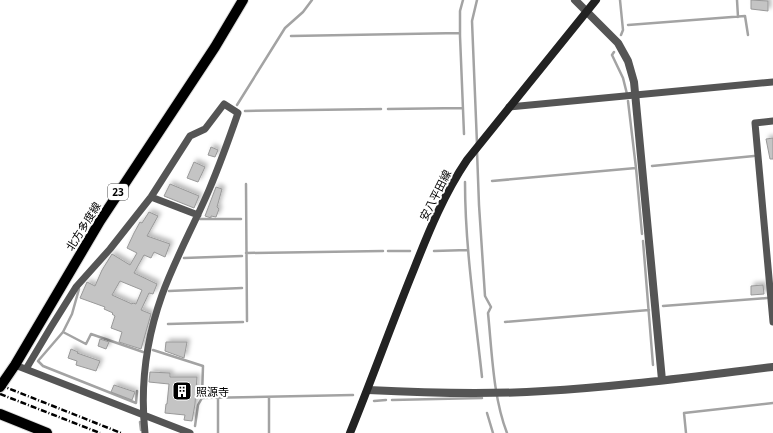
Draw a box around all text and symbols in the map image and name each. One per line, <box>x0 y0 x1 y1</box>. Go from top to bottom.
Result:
street label: 安八平田線 <box>416 167 454 223</box>
road number: 23 <box>108 184 128 200</box>
street label: 北方多度線 <box>62 199 104 253</box>
building icon: 照源寺 <box>171 380 193 402</box>
place label: 照源寺 <box>196 384 229 399</box>

